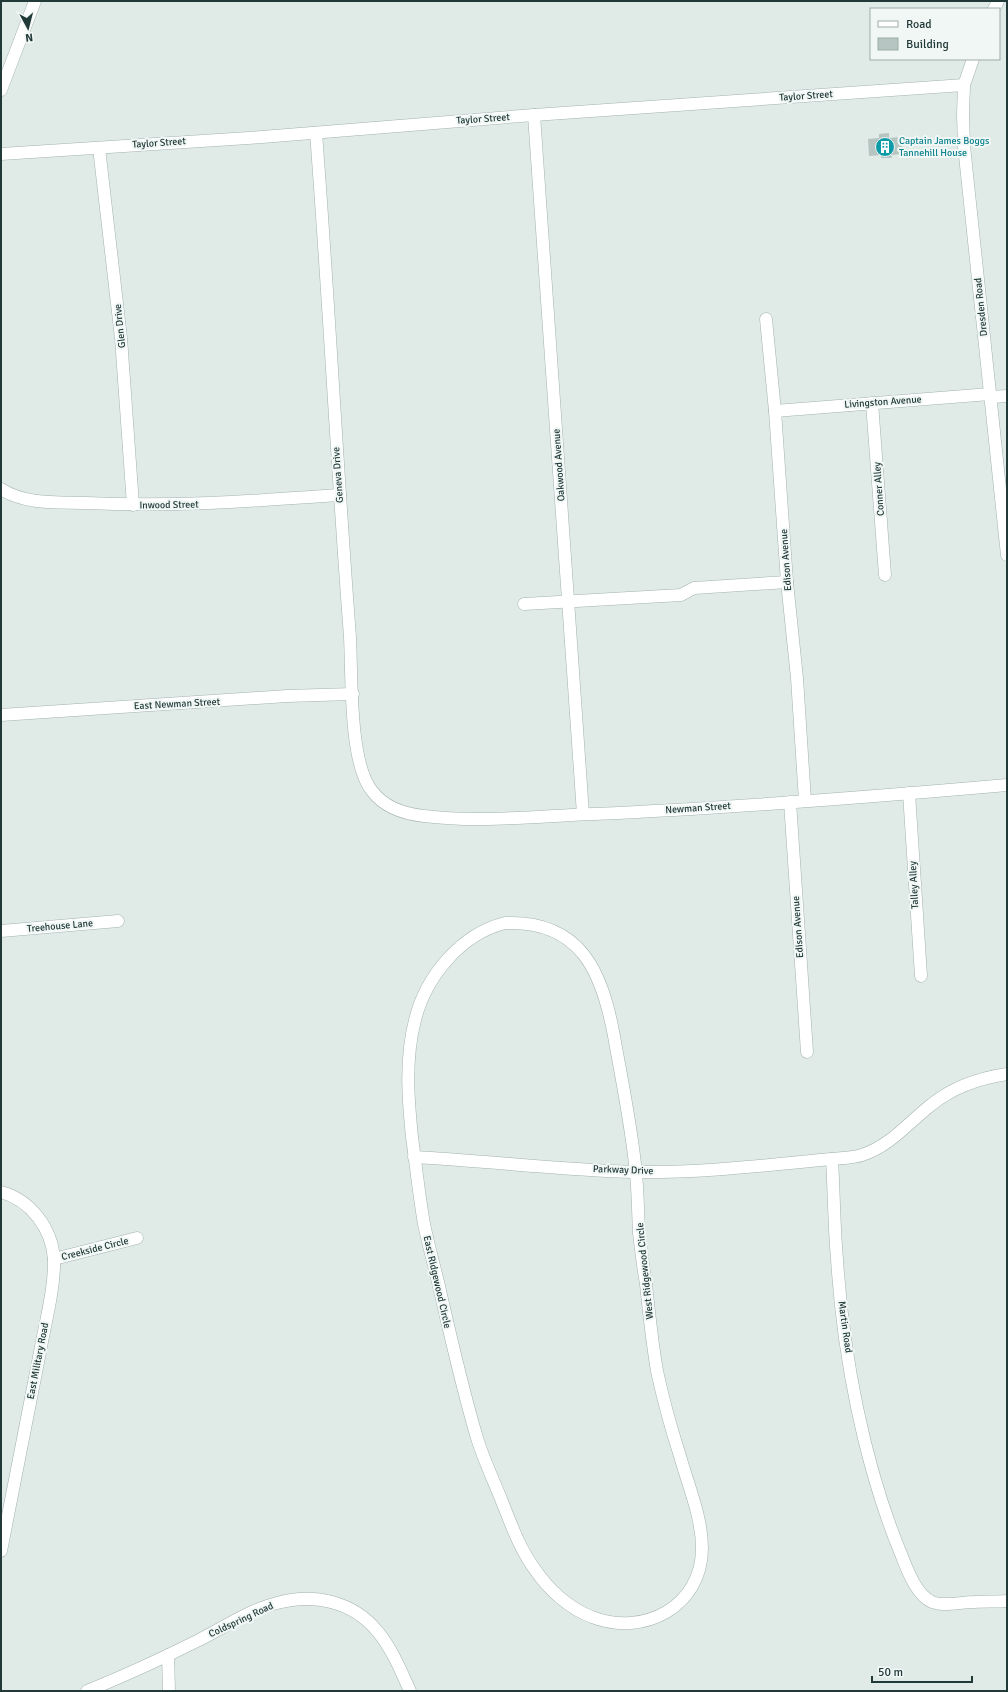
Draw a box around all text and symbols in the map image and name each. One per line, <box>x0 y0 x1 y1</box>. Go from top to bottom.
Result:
north arrow <box>8 8 48 48</box>
legend <box>870 8 1000 60</box>
text: Road <box>906 17 932 32</box>
text: N <box>25 31 34 44</box>
text: Building <box>906 37 949 52</box>
street label: Taylor Street <box>779 88 834 104</box>
street label: Taylor Street <box>456 111 511 127</box>
street label: Taylor Street <box>132 135 187 151</box>
place label: Captain James Boggs Tannehill House <box>899 135 990 159</box>
building icon: Captain James Boggs Tannehill House <box>874 136 896 158</box>
street label: Dresden Road <box>972 277 990 337</box>
street label: Glen Drive <box>112 303 128 349</box>
street label: Livingston Avenue <box>844 393 922 411</box>
street label: Oakwood Avenue <box>550 428 568 502</box>
street label: Geneva Drive <box>330 447 346 503</box>
street label: Conner Alley <box>871 461 887 516</box>
street label: Inwood Street <box>139 498 199 512</box>
street label: Edison Avenue <box>778 529 794 591</box>
street label: East Newman Street <box>134 696 221 712</box>
street label: Newman Street <box>665 800 732 816</box>
street label: Talley Alley <box>907 860 921 909</box>
street label: Edison Avenue <box>790 896 806 958</box>
street label: Treehouse Lane <box>26 917 94 935</box>
street label: Parkway Drive <box>593 1163 653 1177</box>
street label: West Ridgewood Circle <box>634 1222 656 1320</box>
street label: Creekside Circle <box>60 1235 130 1263</box>
street label: East Ridgewood Circle <box>421 1235 453 1329</box>
street label: Martin Road <box>835 1300 855 1354</box>
street label: East Military Road <box>25 1322 51 1400</box>
street label: Coldspring Road <box>207 1600 275 1640</box>
scale bar <box>872 1658 972 1684</box>
text: 50 m <box>878 1665 903 1680</box>

